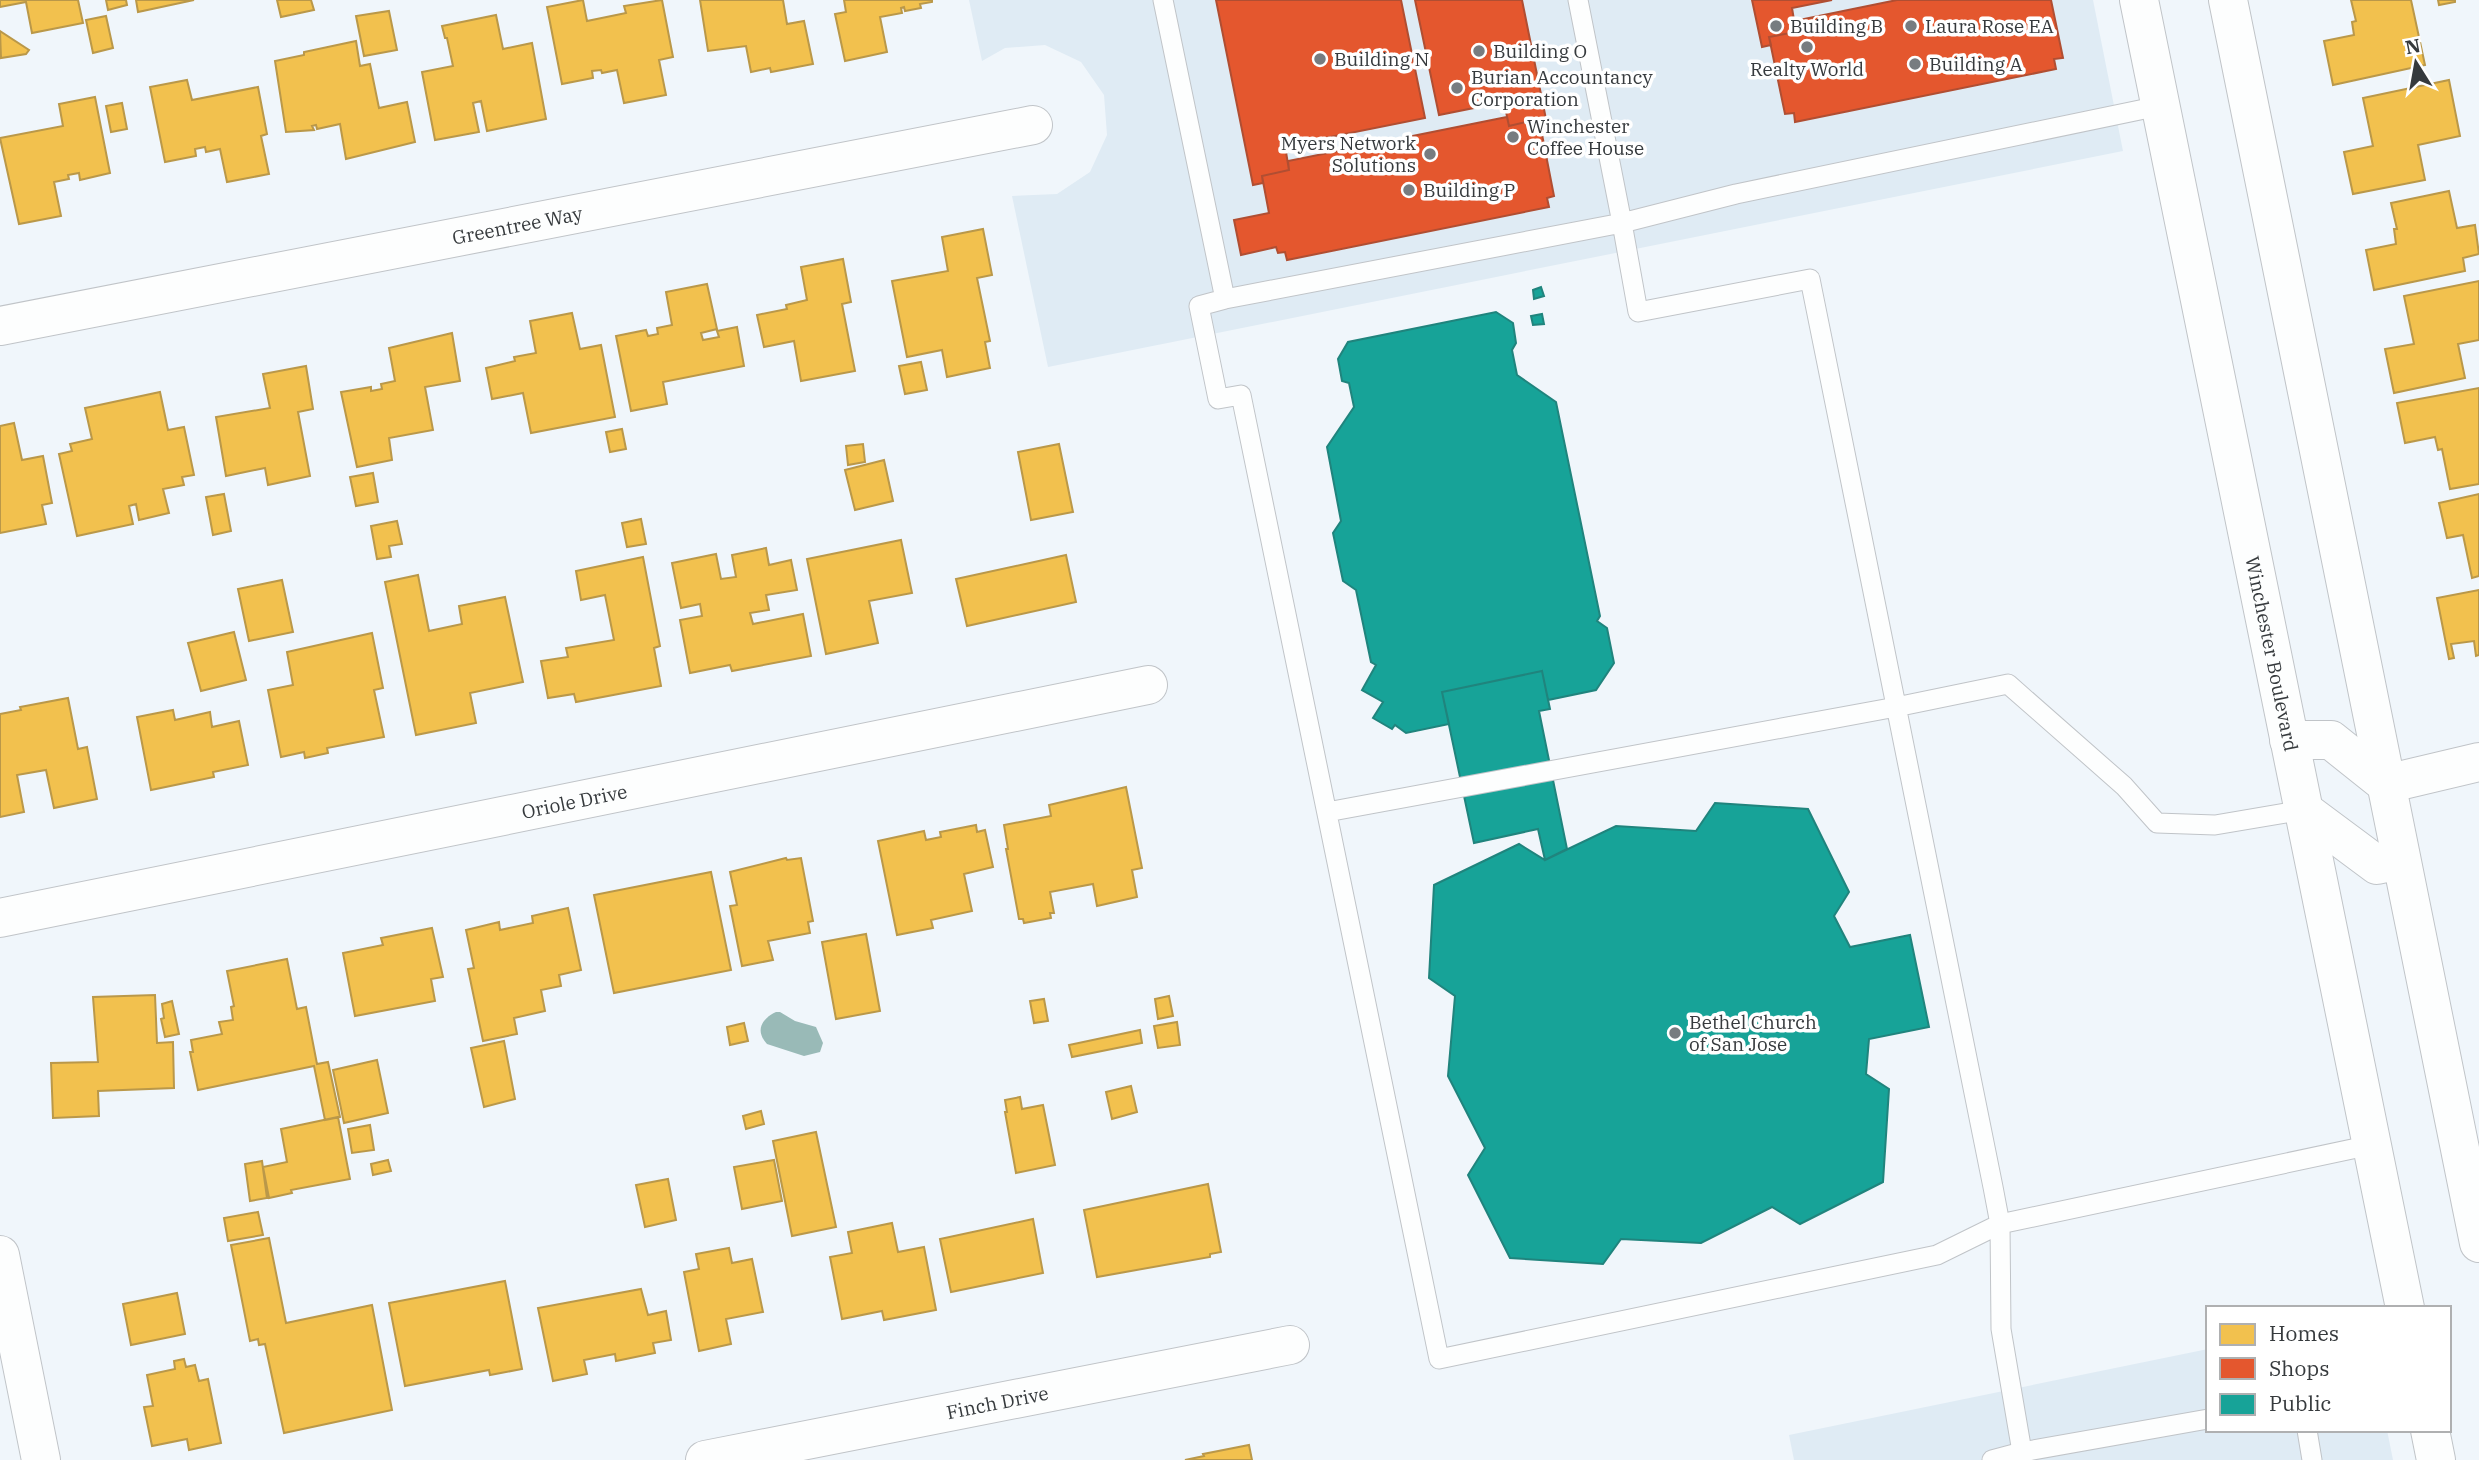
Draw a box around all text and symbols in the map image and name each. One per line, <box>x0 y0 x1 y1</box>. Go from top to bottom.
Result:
place label: Building B <box>1790 14 1883 38</box>
place label: Laura Rose EA <box>1925 14 2054 38</box>
marker: Building B <box>1768 18 1784 34</box>
marker: Laura Rose EA <box>1903 18 1919 34</box>
north arrow <box>2381 28 2451 98</box>
text: N <box>2403 33 2422 60</box>
place label: Building O <box>1493 39 1587 63</box>
marker: Realty World <box>1799 39 1815 55</box>
marker: Building O <box>1471 43 1487 59</box>
place label: Building N <box>1334 47 1429 71</box>
marker: Building N <box>1312 51 1328 67</box>
place label: Building A <box>1929 52 2022 76</box>
marker: Building A <box>1907 56 1923 72</box>
place label: Realty World <box>1750 57 1864 81</box>
place label: Burian Accountancy Corporation <box>1471 65 1653 111</box>
marker: Burian Accountancy Corporation <box>1449 80 1465 96</box>
place label: Winchester Coffee House <box>1527 114 1644 160</box>
marker: Winchester Coffee House <box>1505 129 1521 145</box>
place label: Myers Network Solutions <box>1281 131 1416 177</box>
marker: Myers Network Solutions <box>1422 146 1438 162</box>
place label: Building P <box>1423 178 1515 202</box>
marker: Building P <box>1401 182 1417 198</box>
street label: Greentree Way <box>450 201 585 250</box>
street label: Winchester Boulevard <box>2240 554 2303 753</box>
street label: Oriole Drive <box>519 779 629 824</box>
place label: Bethel Church of San Jose <box>1689 1010 1817 1056</box>
marker: Bethel Church of San Jose <box>1667 1025 1683 1041</box>
legend <box>2206 1306 2451 1432</box>
text: Homes <box>2269 1319 2339 1347</box>
text: Shops <box>2269 1354 2329 1382</box>
street label: Finch Drive <box>944 1381 1051 1424</box>
text: Public <box>2269 1389 2331 1417</box>

